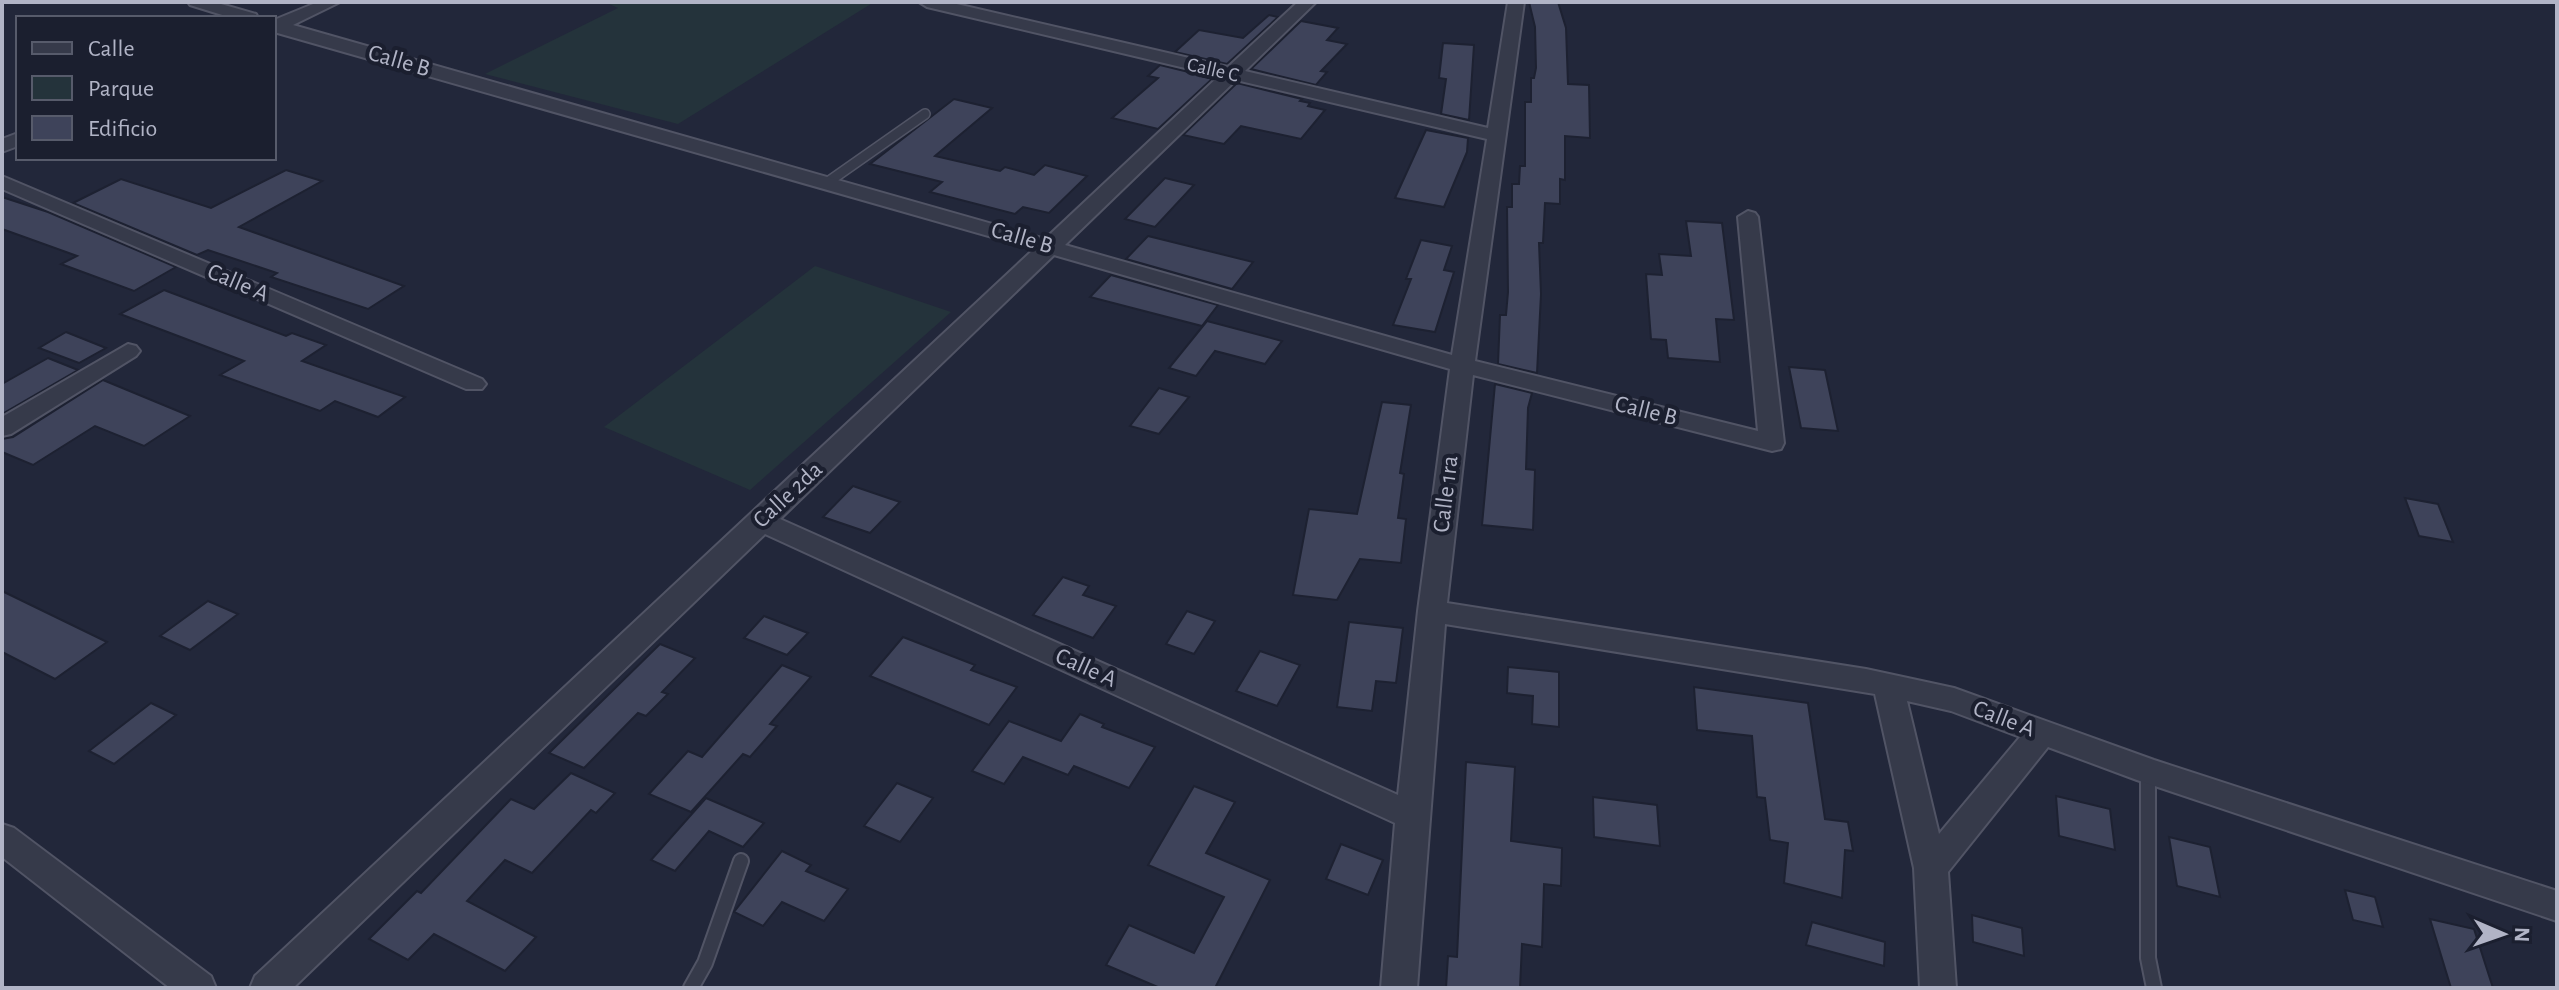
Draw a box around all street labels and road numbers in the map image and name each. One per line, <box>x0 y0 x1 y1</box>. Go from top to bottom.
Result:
street label: Calle B <box>365 41 433 81</box>
street label: Calle C <box>1185 54 1241 86</box>
street label: Calle B <box>988 218 1056 258</box>
street label: Calle A <box>204 259 272 307</box>
street label: Calle B <box>1612 392 1680 430</box>
street label: Calle 1ra <box>1429 454 1463 534</box>
street label: Calle 2da <box>749 457 827 533</box>
street label: Calle A <box>1052 644 1120 692</box>
street label: Calle A <box>1970 696 2038 742</box>

